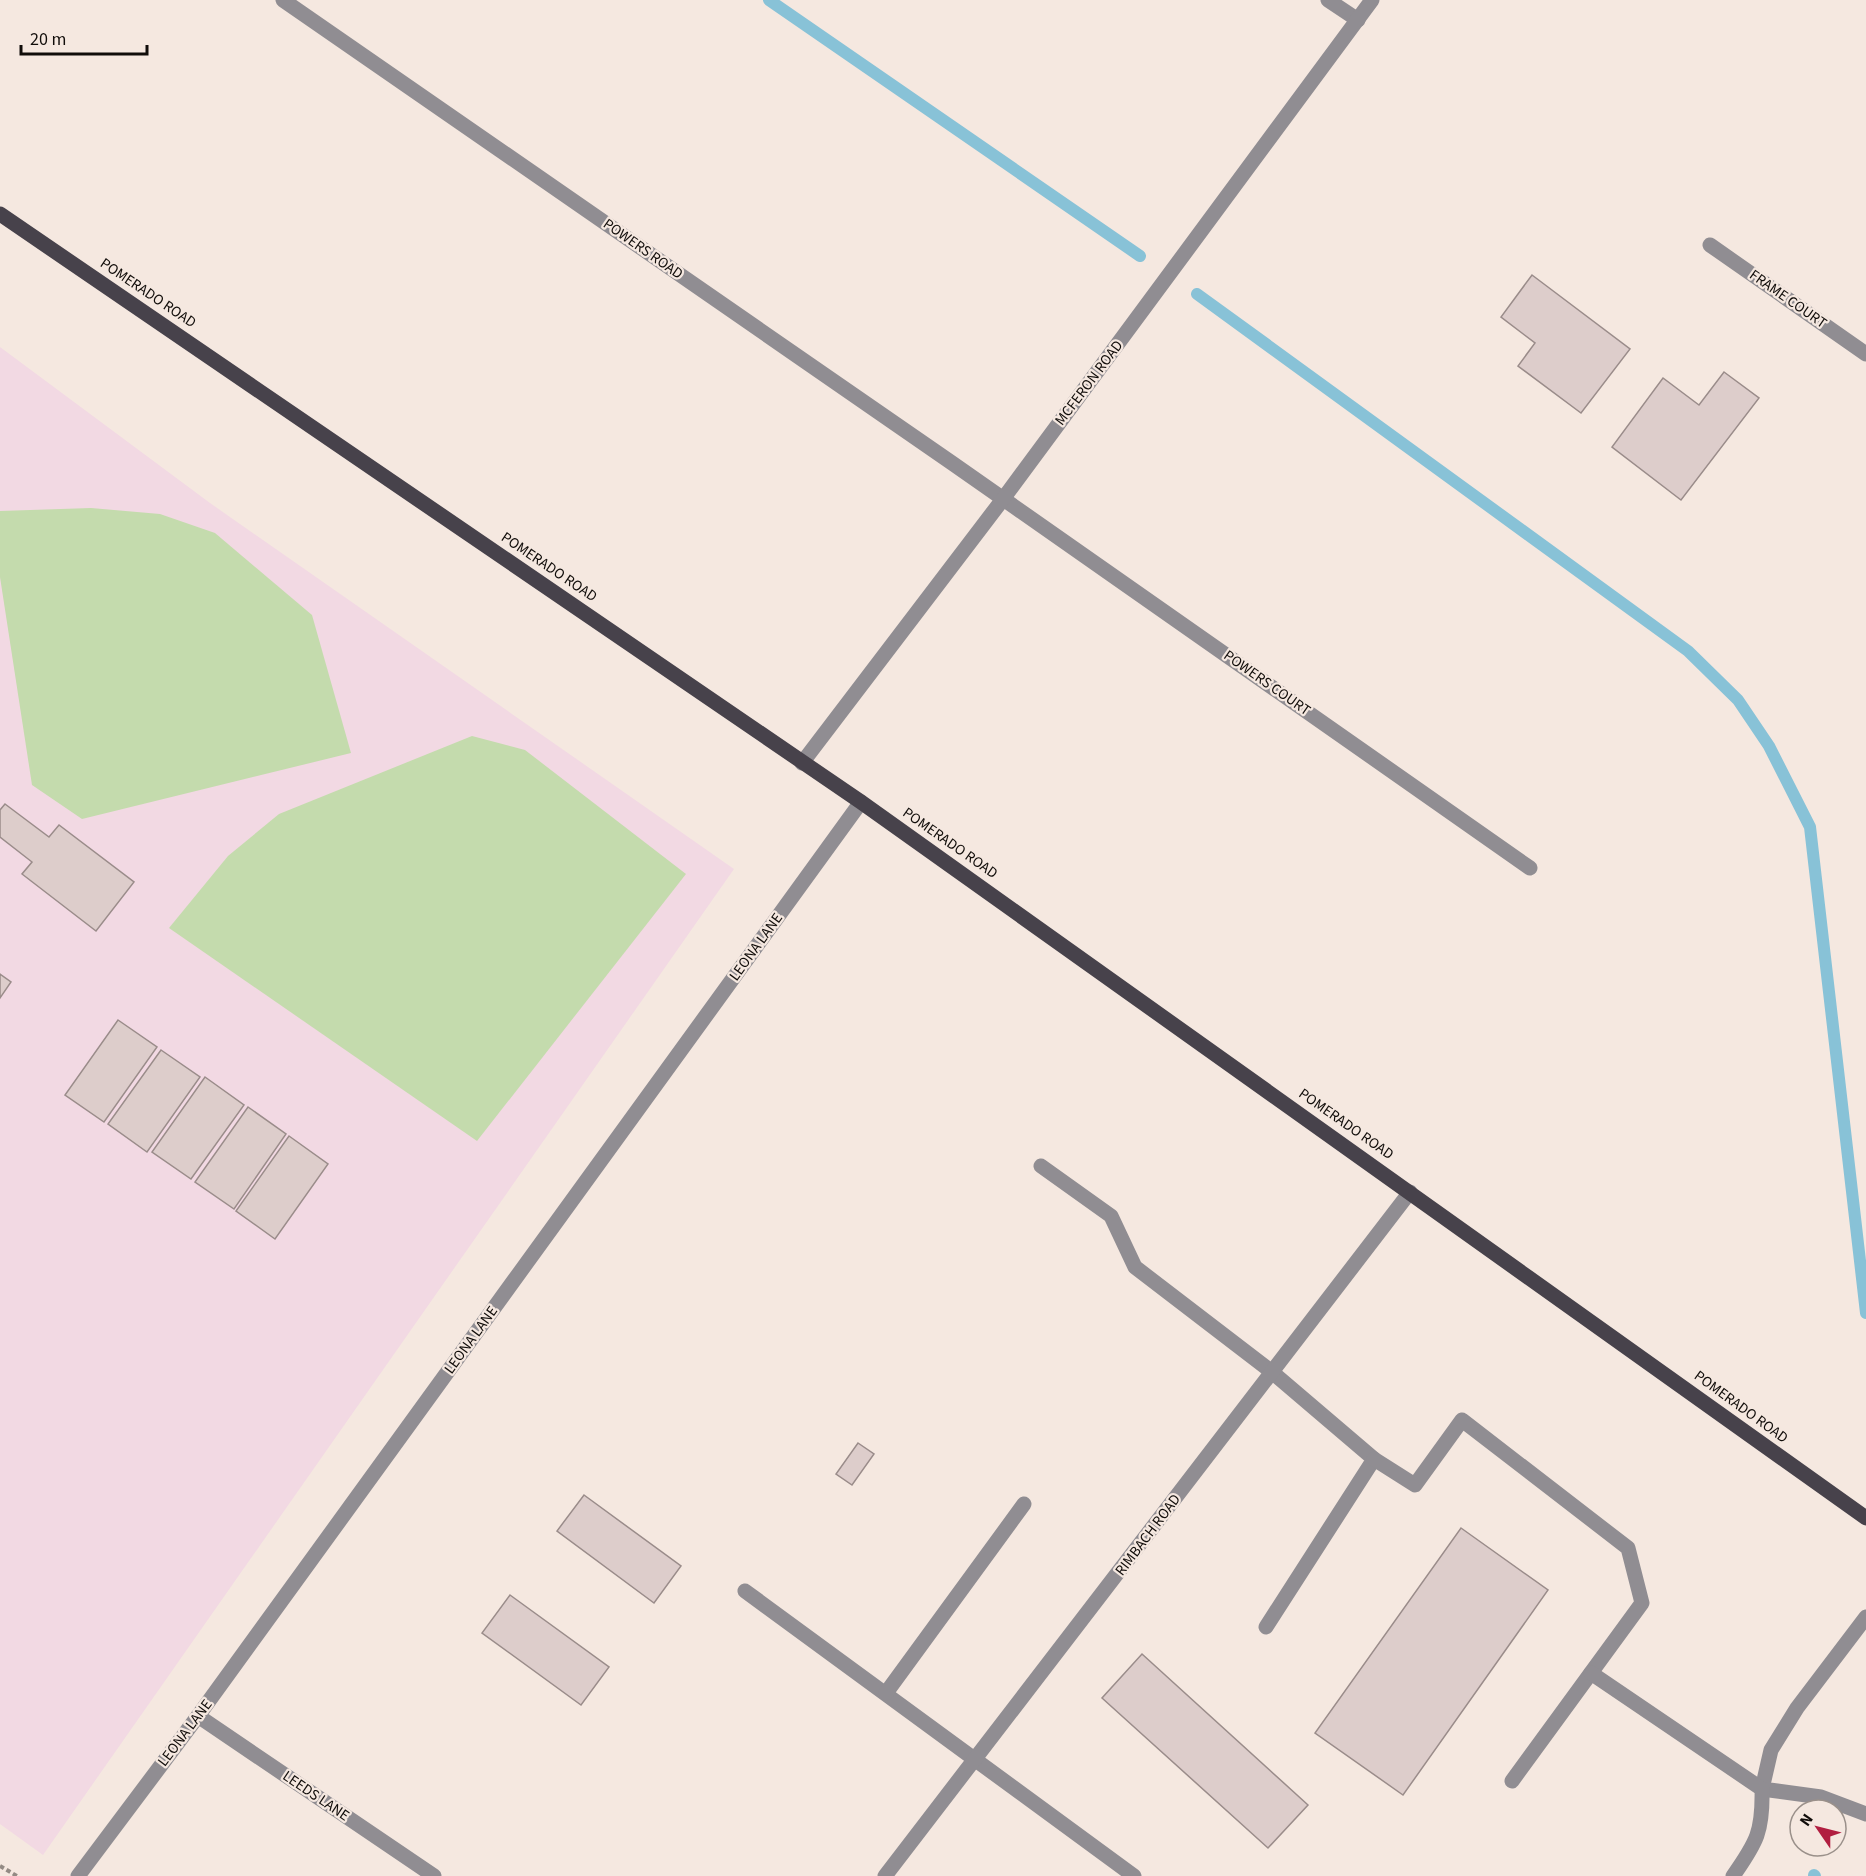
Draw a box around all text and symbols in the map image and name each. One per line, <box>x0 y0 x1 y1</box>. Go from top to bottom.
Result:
scale bar <box>21 18 147 56</box>
text: 20 m <box>30 27 66 52</box>
street label: POWERS ROAD <box>599 214 687 284</box>
street label: POMERADO ROAD <box>96 253 200 333</box>
street label: FRAME COURT <box>1745 265 1831 333</box>
street label: MCFERON ROAD <box>1050 336 1128 430</box>
street label: POMERADO ROAD <box>497 527 601 607</box>
street label: POWERS COURT <box>1219 645 1315 721</box>
street label: POMERADO ROAD <box>898 802 1002 884</box>
street label: LEONA LANE <box>724 909 788 985</box>
street label: POMERADO ROAD <box>1294 1083 1398 1165</box>
street label: LEONA LANE <box>439 1302 503 1378</box>
street label: POMERADO ROAD <box>1690 1366 1792 1448</box>
street label: RIMBACH ROAD <box>1110 1490 1186 1580</box>
street label: LEONA LANE <box>153 1695 217 1771</box>
street label: LEEDS LANE <box>278 1766 354 1826</box>
north arrow <box>1788 1798 1848 1858</box>
text: N <box>1794 1809 1819 1831</box>

